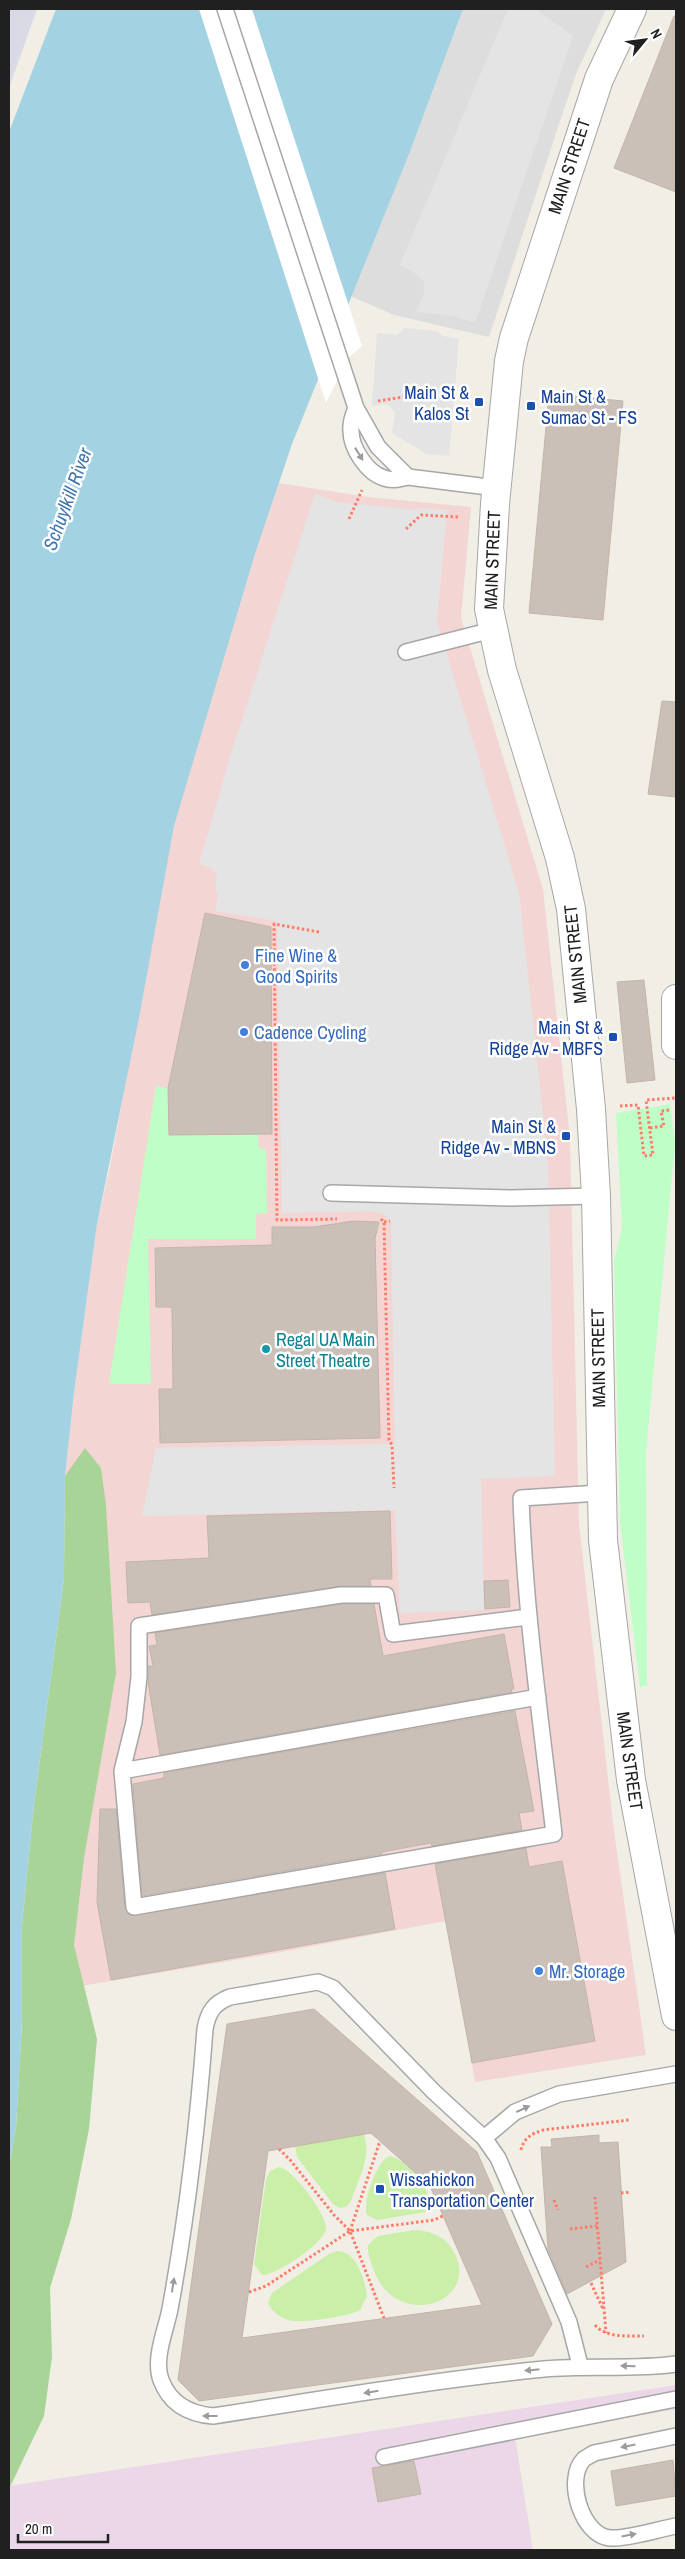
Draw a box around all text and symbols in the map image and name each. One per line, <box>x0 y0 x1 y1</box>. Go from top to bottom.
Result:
north arrow <box>620 15 670 65</box>
text: N <box>646 26 666 42</box>
street label: MAIN STREET <box>542 115 596 217</box>
place label: Main St & Kalos St <box>404 380 469 426</box>
place label: Main St & Sumac St - FS <box>541 384 637 430</box>
marker: Main St & Kalos St <box>473 396 485 408</box>
marker: Main St & Sumac St - FS <box>525 400 537 412</box>
water label: Schuylkill River <box>36 443 98 554</box>
one-way arrow <box>355 447 364 460</box>
street label: MAIN STREET <box>478 510 506 610</box>
street label: MAIN STREET <box>557 903 593 1005</box>
place label: Fine Wine & Good Spirits <box>255 943 338 989</box>
marker: Fine Wine & Good Spirits <box>239 959 251 971</box>
place label: Main St & Ridge Av - MBFS <box>489 1015 603 1061</box>
place label: Cadence Cycling <box>254 1020 367 1045</box>
marker: Cadence Cycling <box>238 1026 250 1038</box>
marker: Main St & Ridge Av - MBFS <box>607 1031 619 1043</box>
place label: Main St & Ridge Av - MBNS <box>441 1114 556 1160</box>
marker: Main St & Ridge Av - MBNS <box>560 1130 572 1142</box>
street label: MAIN STREET <box>585 1308 611 1408</box>
place label: Regal UA Main Street Theatre <box>276 1327 375 1373</box>
marker: Regal UA Main Street Theatre <box>260 1343 272 1355</box>
street label: MAIN STREET <box>611 1710 649 1812</box>
place label: Mr. Storage <box>549 1959 625 1984</box>
marker: Mr. Storage <box>533 1965 545 1977</box>
one-way arrow <box>516 2105 530 2113</box>
place label: Wissahickon Transportation Center <box>390 2167 534 2213</box>
marker: Wissahickon Transportation Center <box>374 2183 386 2195</box>
one-way arrow <box>170 2277 178 2293</box>
one-way arrow <box>620 2362 636 2370</box>
one-way arrow <box>524 2366 540 2374</box>
one-way arrow <box>362 2388 378 2396</box>
one-way arrow <box>202 2412 218 2420</box>
one-way arrow <box>621 2442 636 2450</box>
scale bar <box>18 2512 108 2544</box>
text: 20 m <box>25 2518 52 2539</box>
one-way arrow <box>622 2530 638 2538</box>

